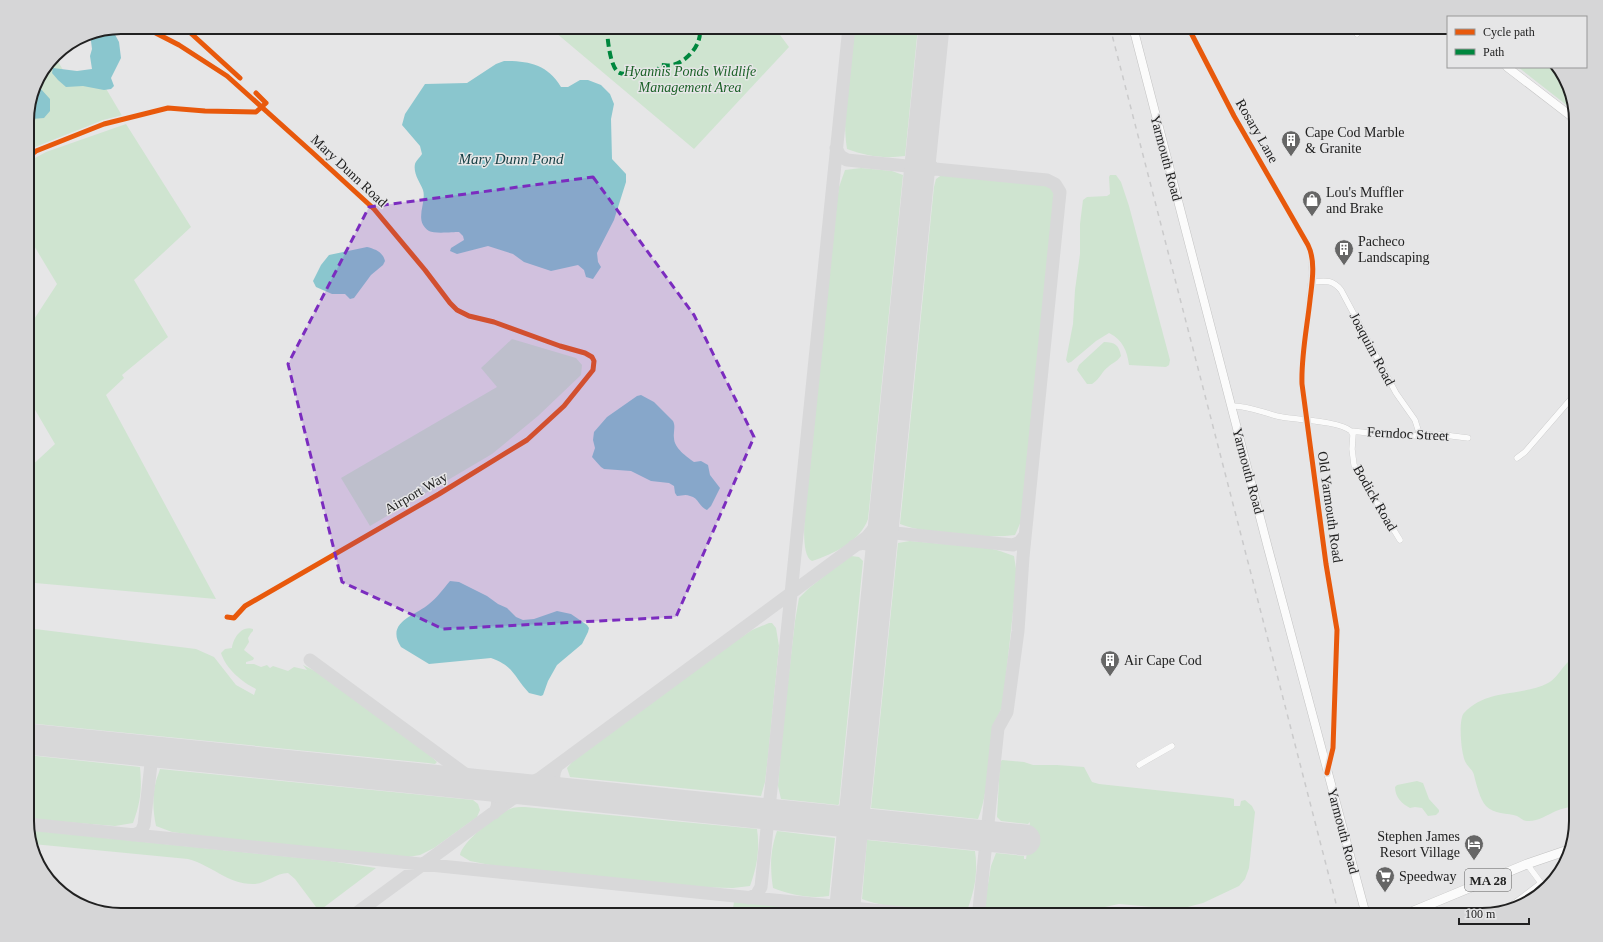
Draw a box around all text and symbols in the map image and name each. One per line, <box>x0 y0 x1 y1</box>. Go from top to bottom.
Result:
legend <box>1447 16 1587 68</box>
text: Cycle path <box>1483 25 1535 39</box>
text: Path <box>1483 45 1504 59</box>
park label: Hyannis Ponds Wildlife Management Area <box>623 64 756 95</box>
street label: Rosary Lane <box>1233 96 1281 166</box>
street label: Yarmouth Road <box>1147 113 1185 203</box>
place label: Cape Cod Marble & Granite <box>1305 125 1405 156</box>
building icon: Cape Cod Marble & Granite <box>1280 129 1302 157</box>
street label: Mary Dunn Road <box>308 132 390 210</box>
water label: Mary Dunn Pond <box>458 151 564 167</box>
place label: Lou's Muffler and Brake <box>1326 185 1404 216</box>
shop icon: Lou's Muffler and Brake <box>1301 189 1323 217</box>
place label: Pacheco Landscaping <box>1358 234 1430 265</box>
building icon: Pacheco Landscaping <box>1333 238 1355 266</box>
street label: Joaquim Road <box>1346 310 1398 388</box>
street label: Ferndoc Street <box>1367 424 1449 444</box>
street label: Yarmouth Road <box>1229 426 1267 516</box>
street label: Old Yarmouth Road <box>1315 450 1345 564</box>
street label: Bodick Road <box>1350 462 1400 534</box>
street label: Airport Way <box>382 469 450 517</box>
building icon: Air Cape Cod <box>1099 649 1121 677</box>
place label: Air Cape Cod <box>1124 653 1202 668</box>
street label: Yarmouth Road <box>1324 786 1362 876</box>
place label: Stephen James Resort Village <box>1377 829 1460 860</box>
hotel icon: Stephen James Resort Village <box>1463 833 1485 861</box>
supermarket icon: Speedway <box>1374 865 1396 893</box>
place label: Speedway <box>1399 869 1457 884</box>
road number: MA 28 <box>1465 869 1511 891</box>
scale bar <box>1459 900 1529 926</box>
text: 100 m <box>1465 907 1496 921</box>

